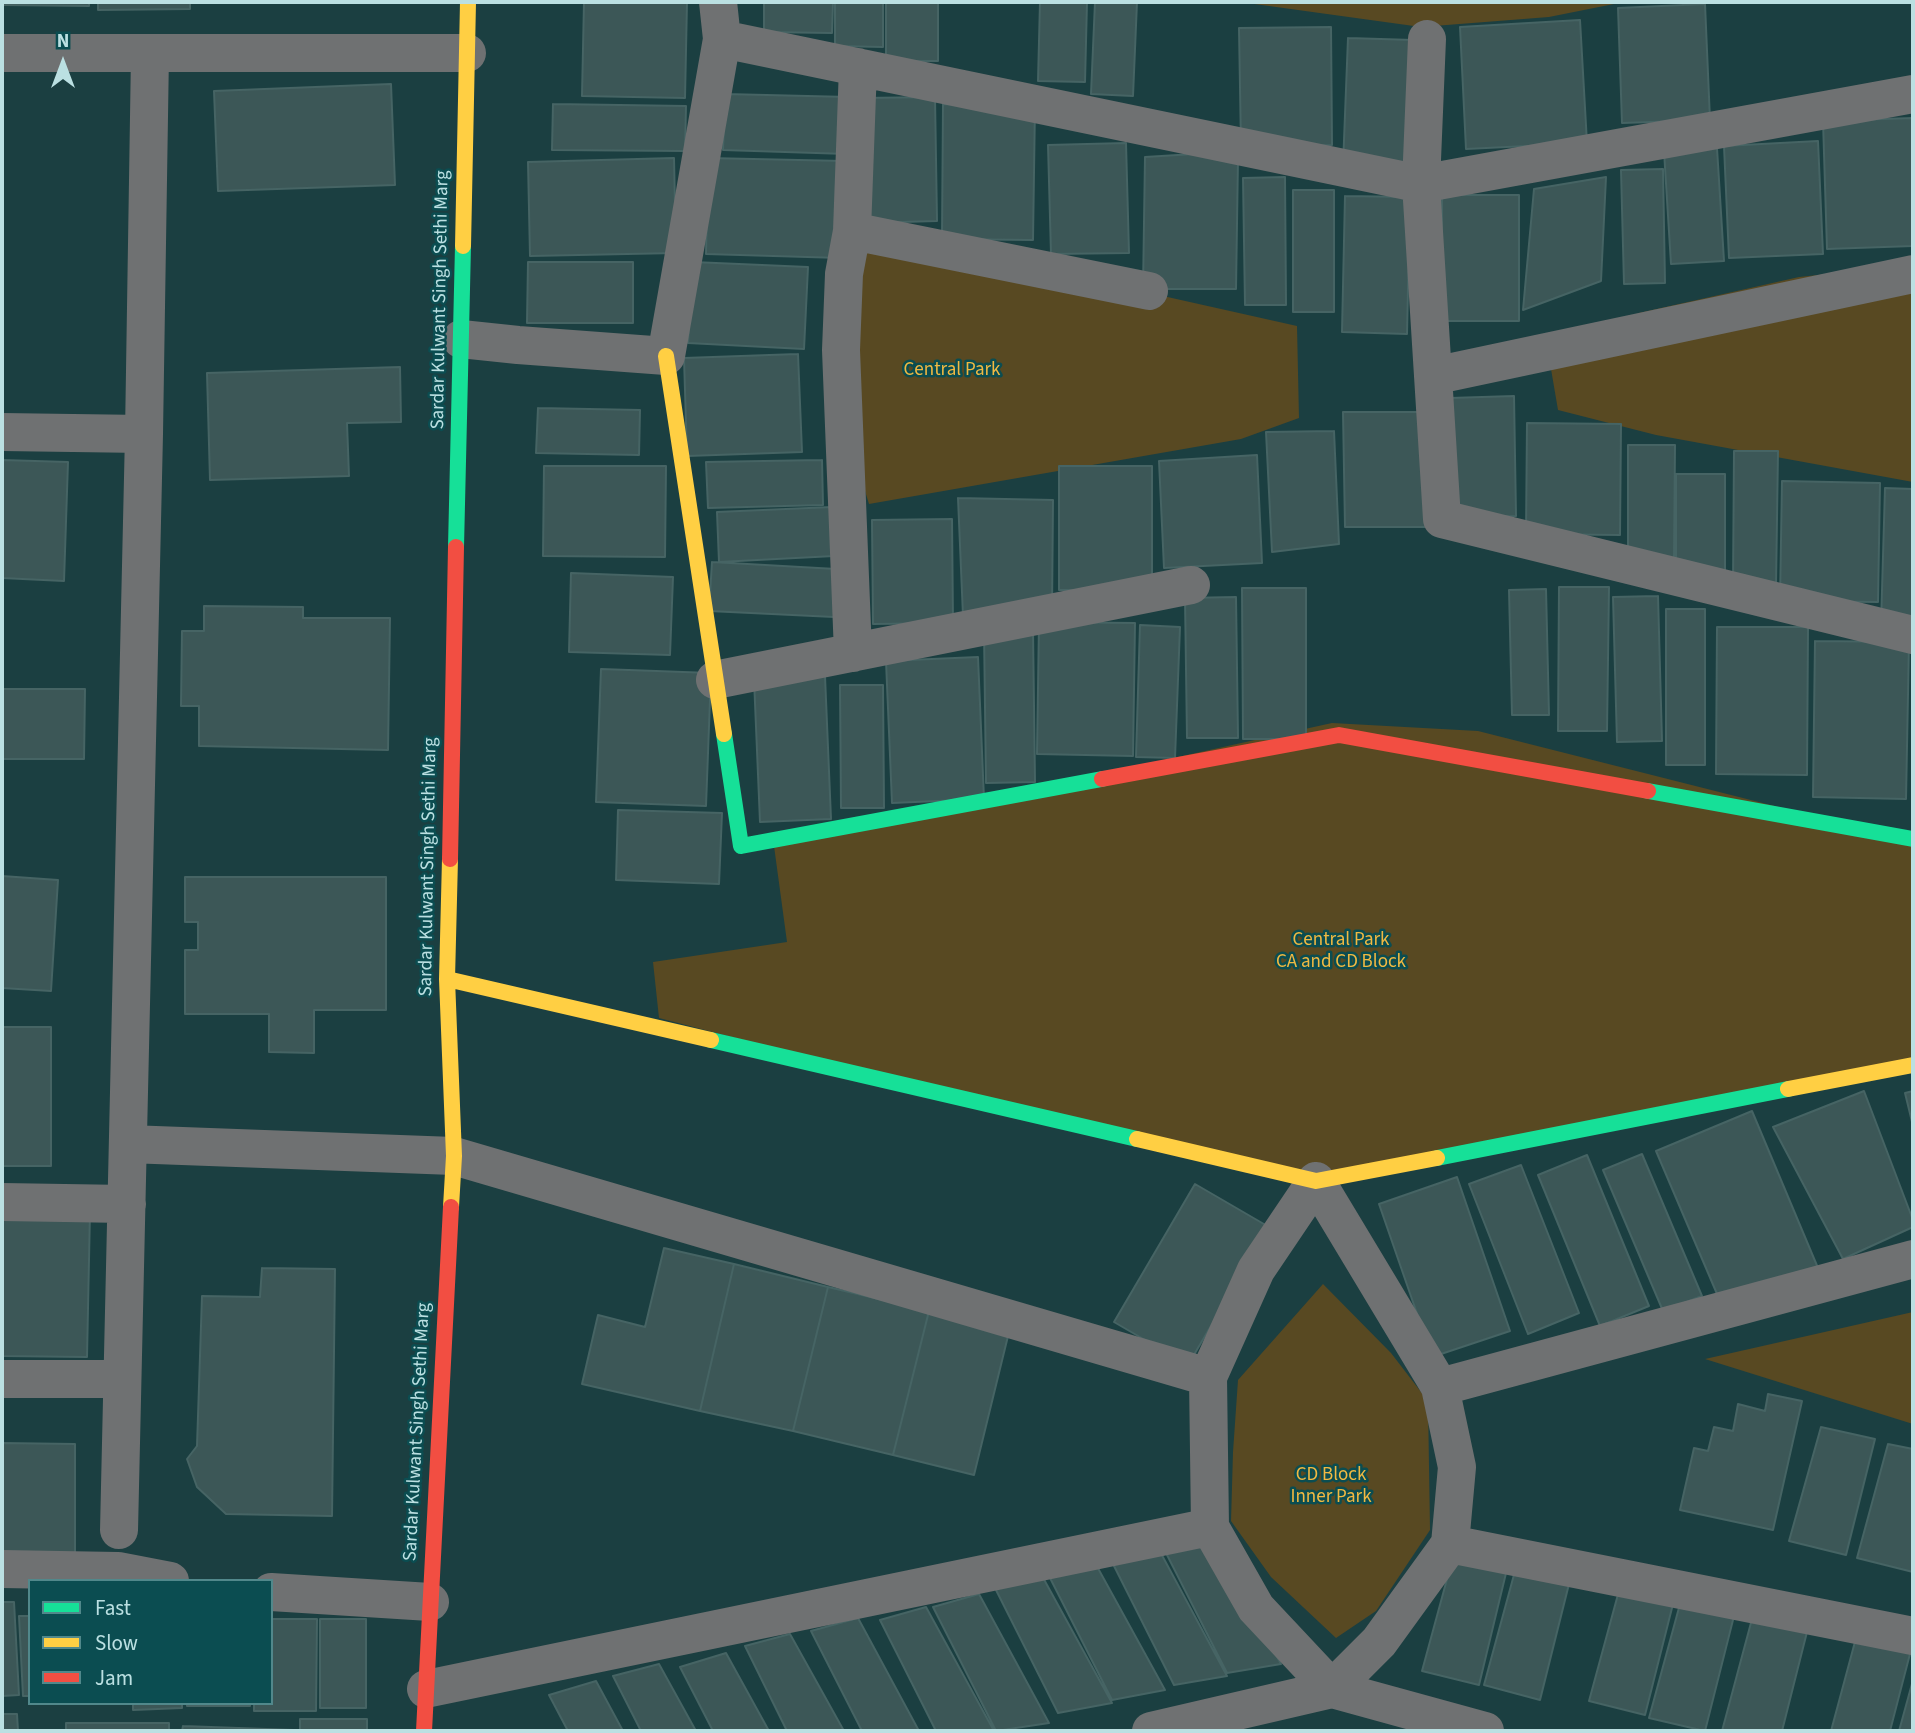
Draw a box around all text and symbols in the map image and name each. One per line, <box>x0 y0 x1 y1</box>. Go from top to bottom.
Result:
north arrow <box>28 28 98 98</box>
text: N <box>57 28 69 55</box>
street label: Sardar Kulwant Singh Sethi Marg <box>427 170 455 430</box>
park label: Central Park <box>904 360 1000 382</box>
street label: Sardar Kulwant Singh Sethi Marg <box>415 737 443 997</box>
park label: Central Park CA and CD Block <box>1276 930 1406 974</box>
street label: Sardar Kulwant Singh Sethi Marg <box>400 1302 436 1562</box>
park label: CD Block Inner Park <box>1290 1465 1372 1509</box>
legend <box>28 1579 273 1705</box>
text: Fast <box>95 1593 131 1623</box>
text: Slow <box>95 1628 138 1658</box>
text: Jam <box>95 1663 133 1693</box>

